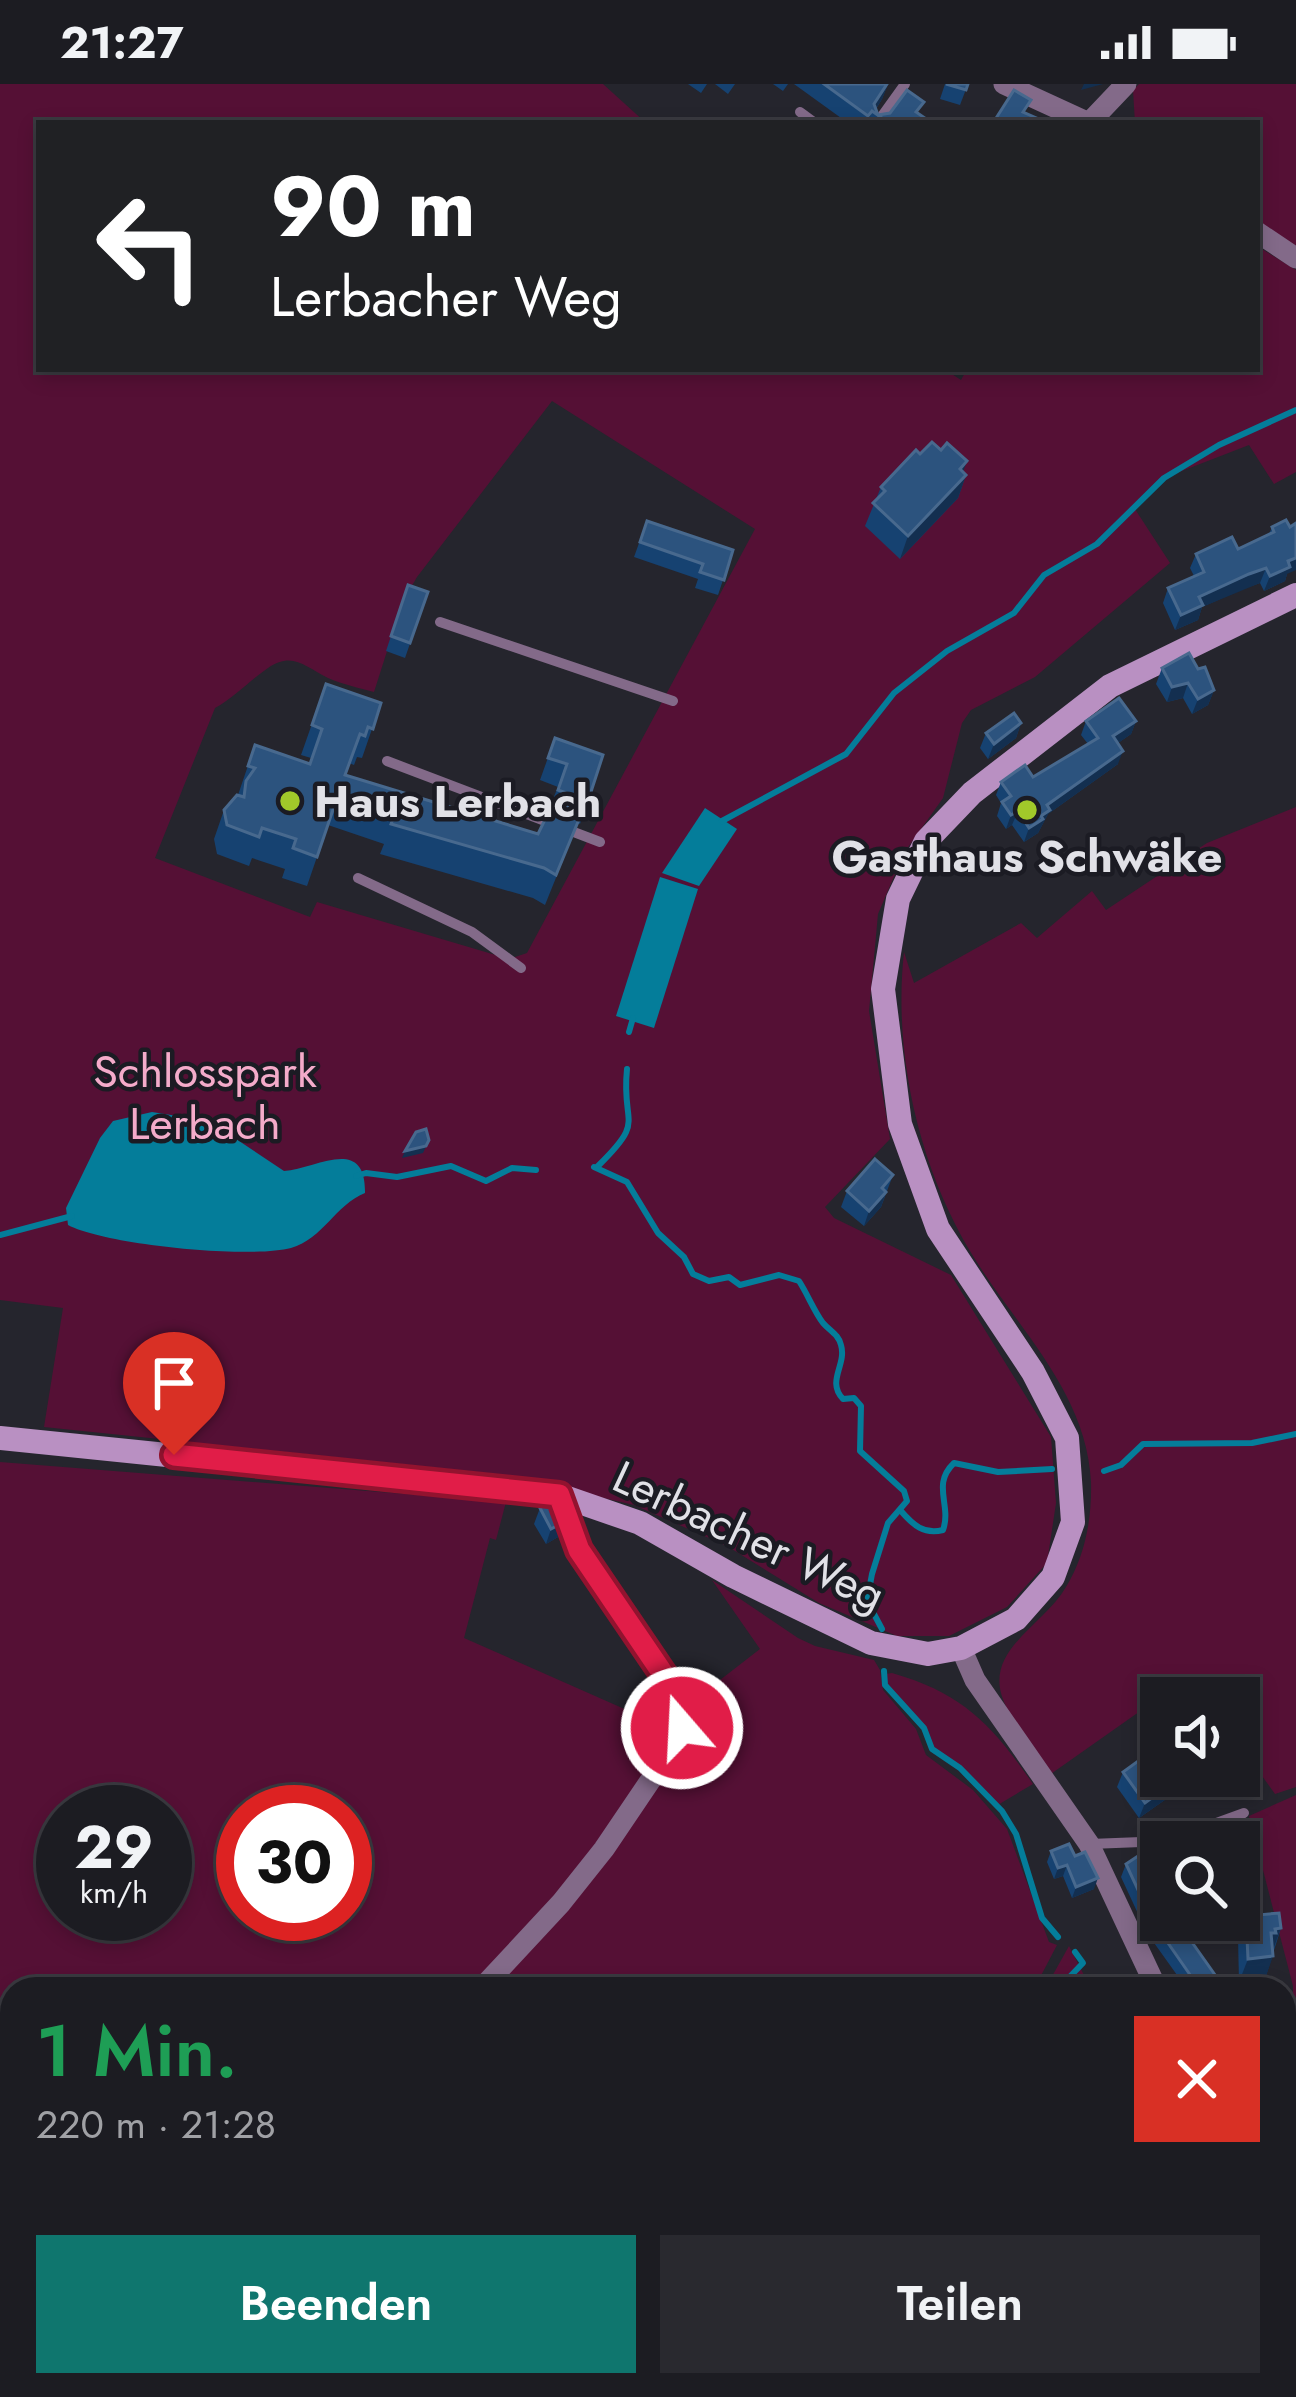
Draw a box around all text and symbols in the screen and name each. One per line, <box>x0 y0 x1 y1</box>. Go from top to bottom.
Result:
text: 21:27 <box>60 10 184 75</box>
text: 90 m <box>270 146 476 268</box>
icon: left <box>72 168 228 324</box>
text: Lerbacher Weg <box>270 258 622 336</box>
place label: Haus Lerbach <box>314 769 601 834</box>
marker: Haus Lerbach <box>277 788 303 814</box>
marker: Gasthaus Schwäke <box>1014 797 1040 823</box>
place label: Gasthaus Schwäke <box>831 824 1223 889</box>
park label: Schlosspark Lerbach <box>93 1039 317 1156</box>
pin <box>123 1332 225 1455</box>
icon: arrive <box>141 1350 207 1416</box>
street label: Lerbacher Weg <box>602 1445 896 1627</box>
position arrow <box>619 1665 745 1791</box>
map controls <box>1140 1677 1260 1941</box>
button: sound <box>1140 1677 1260 1797</box>
speed limit sign: 30 <box>216 1785 372 1941</box>
text: 29 <box>74 1804 154 1891</box>
button: search <box>1140 1821 1260 1941</box>
text: km/h <box>80 1871 148 1914</box>
text: 1 Min. <box>36 1999 238 2103</box>
button: close <box>1134 2016 1260 2142</box>
text: 220 m · 21:28 <box>36 2096 276 2153</box>
button: Beenden <box>36 2235 636 2373</box>
button: Teilen <box>660 2235 1260 2373</box>

